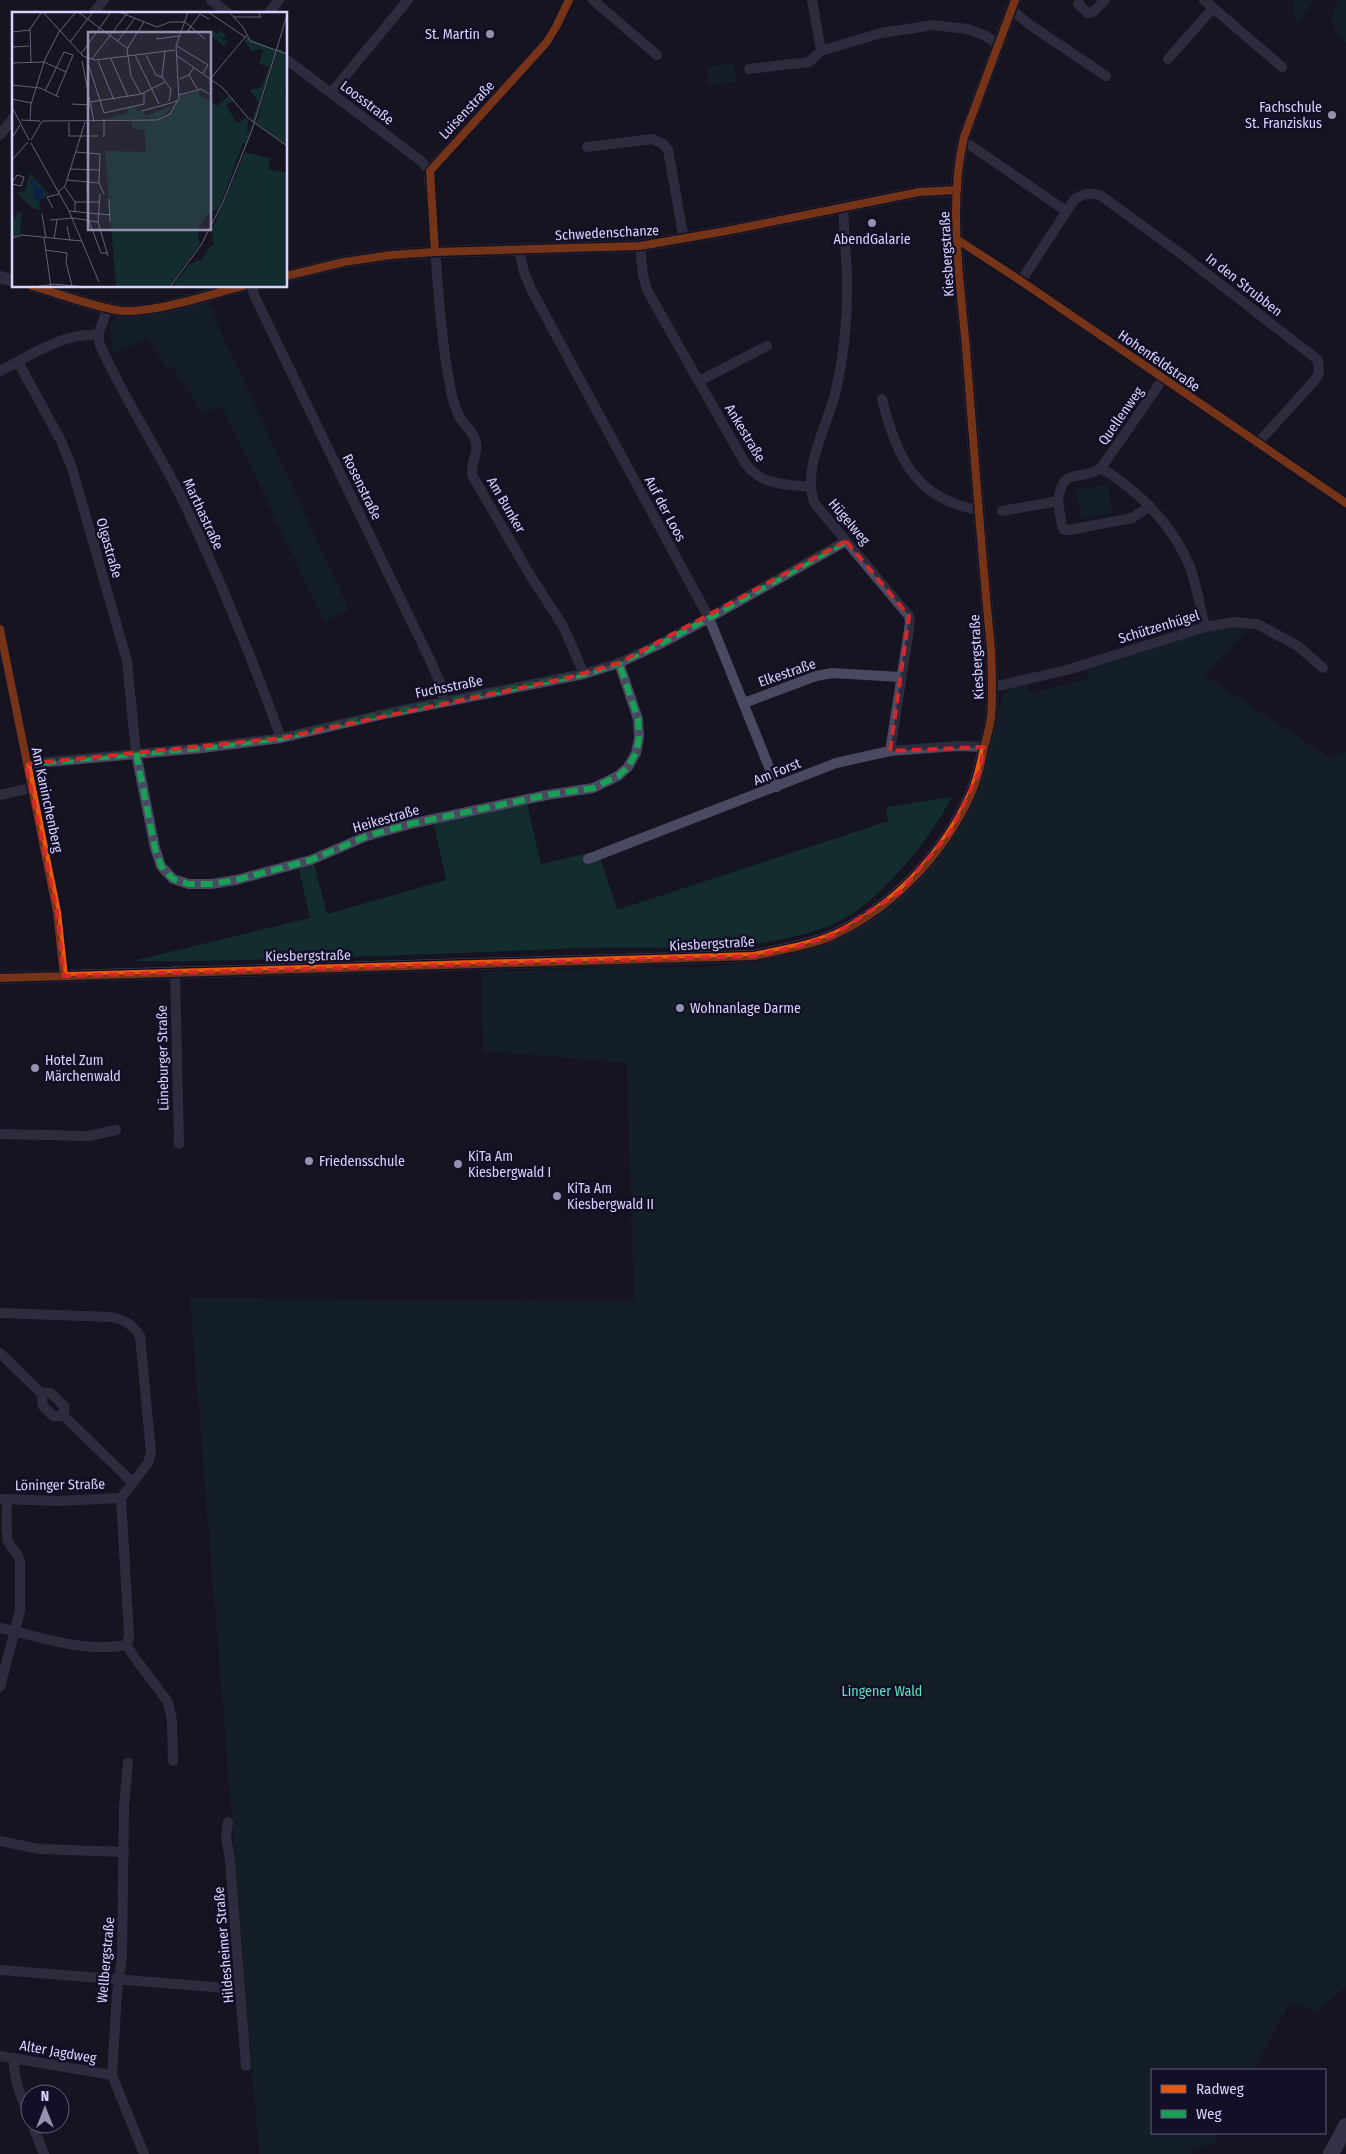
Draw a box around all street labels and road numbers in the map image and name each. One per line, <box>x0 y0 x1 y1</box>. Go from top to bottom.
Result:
street label: Loosstraße <box>337 77 397 129</box>
street label: Luisenstraße <box>436 77 498 143</box>
street label: Kiesbergstraße <box>936 211 958 297</box>
street label: Schwedenschanze <box>555 222 660 244</box>
street label: In den Strubben <box>1202 250 1286 320</box>
street label: Hohenfeldstraße <box>1115 327 1203 396</box>
street label: Quellenweg <box>1095 383 1148 448</box>
street label: Ankestraße <box>721 401 769 465</box>
street label: Rosenstraße <box>339 451 385 523</box>
street label: Auf der Loos <box>641 473 689 545</box>
street label: Am Bunker <box>483 474 529 536</box>
street label: Marthastraße <box>179 476 227 552</box>
street label: Hügelweg <box>825 495 874 549</box>
street label: Olgastraße <box>92 516 126 580</box>
street label: Schützenhügel <box>1117 607 1202 647</box>
street label: Kiesbergstraße <box>966 614 988 700</box>
street label: Elkestraße <box>756 655 818 691</box>
street label: Fuchsstraße <box>414 672 484 702</box>
street label: Am Kaninchenberg <box>28 746 67 855</box>
street label: Am Forst <box>751 755 804 789</box>
street label: Heikestraße <box>351 801 421 837</box>
street label: Kiesbergstraße <box>669 933 755 955</box>
street label: Kiesbergstraße <box>265 947 351 965</box>
street label: Lüneburger Straße <box>154 1005 172 1111</box>
street label: Löninger Straße <box>15 1476 105 1494</box>
street label: Hildesheimer Straße <box>210 1886 238 2004</box>
street label: Wellbergstraße <box>94 1916 118 2004</box>
street label: Alter Jagdweg <box>18 2037 98 2067</box>

